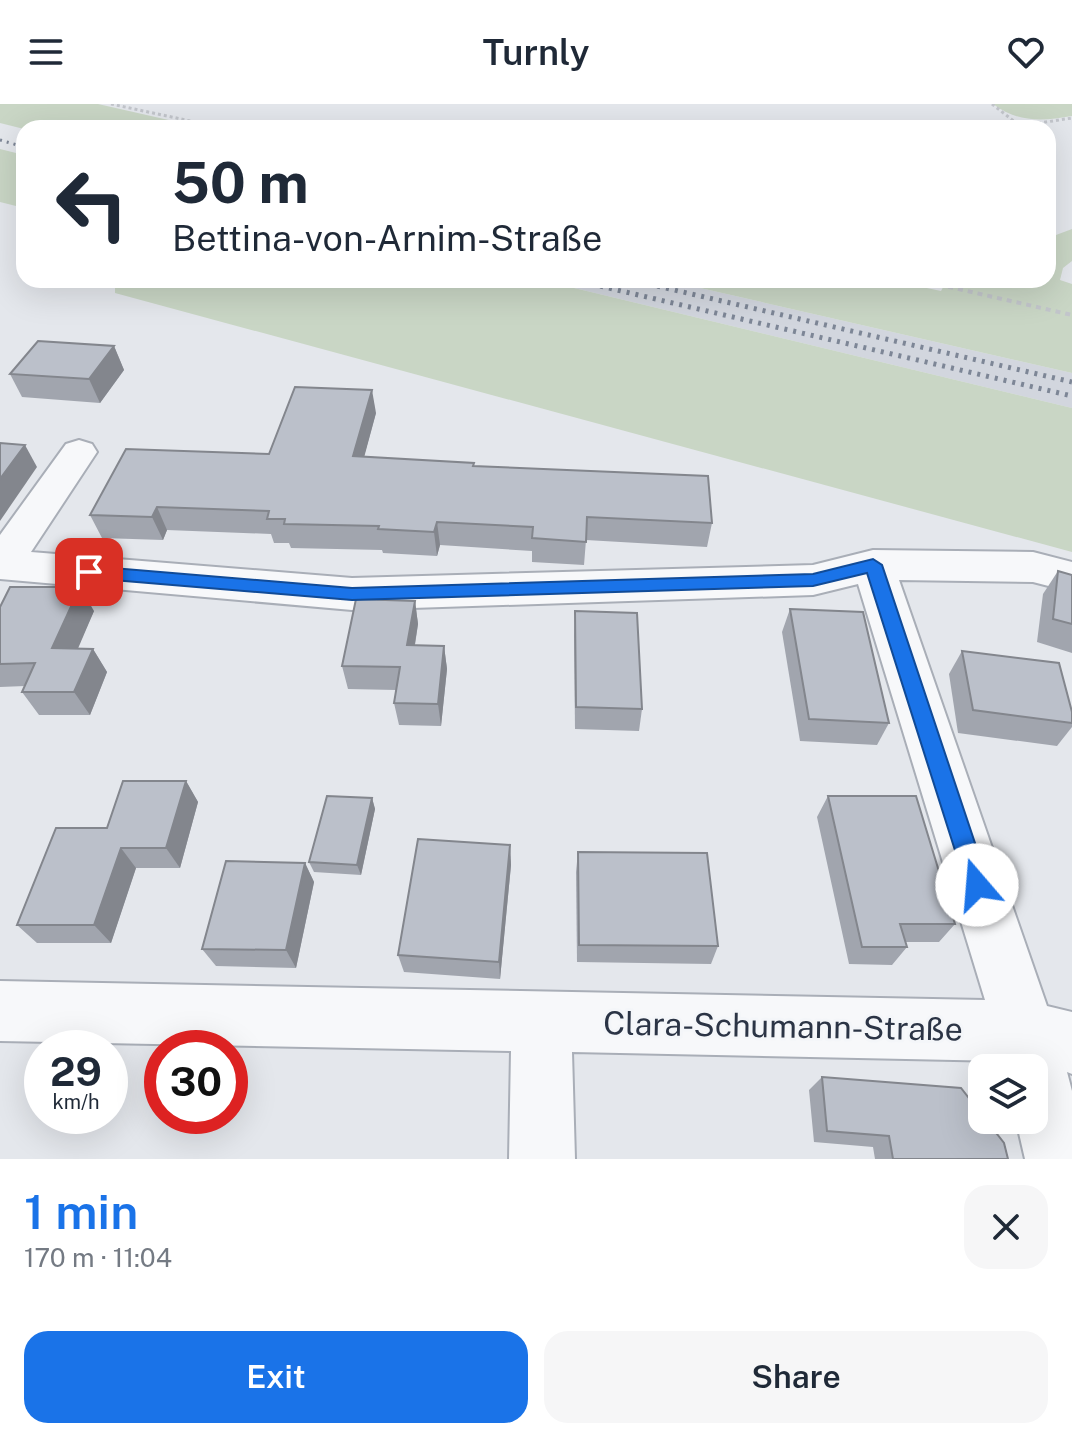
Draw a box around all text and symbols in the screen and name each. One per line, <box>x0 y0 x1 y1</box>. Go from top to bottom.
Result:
icon: menu <box>24 30 68 74</box>
icon: heart <box>1004 30 1048 74</box>
text: Turnly <box>482 31 590 73</box>
text: 50 m <box>172 150 309 216</box>
icon: left <box>40 152 144 256</box>
text: Bettina-von-Arnim-Straße <box>172 217 602 259</box>
pin <box>55 538 123 606</box>
icon: arrive <box>67 550 111 594</box>
position arrow <box>935 843 1019 927</box>
street label: Clara-Schumann-Straße <box>603 1004 963 1048</box>
speed limit sign: 30 <box>144 1030 248 1134</box>
text: 29 <box>50 1048 102 1095</box>
map controls <box>968 1054 1048 1134</box>
button: layers <box>968 1054 1048 1134</box>
text: km/h <box>52 1090 100 1114</box>
text: 1 min <box>24 1183 138 1240</box>
button: close <box>964 1185 1048 1269</box>
text: 170 m · 11:04 <box>24 1242 172 1273</box>
button: Exit <box>24 1331 528 1423</box>
button: Share <box>544 1331 1048 1423</box>

